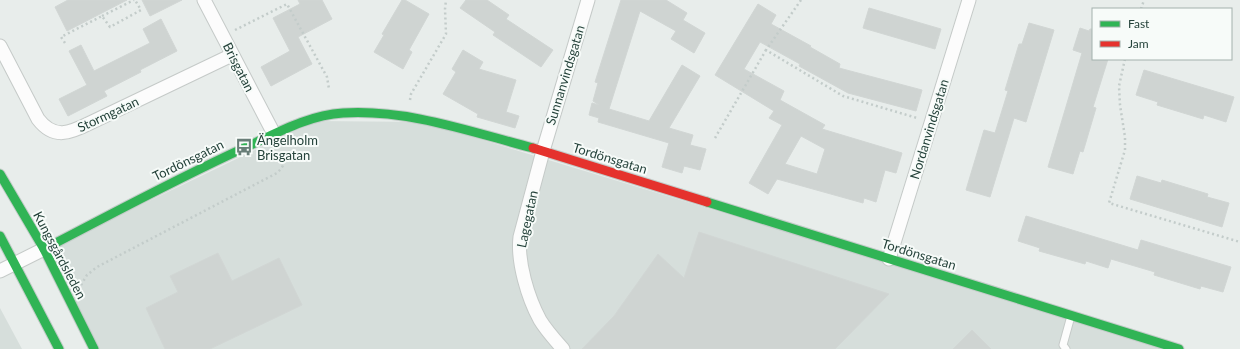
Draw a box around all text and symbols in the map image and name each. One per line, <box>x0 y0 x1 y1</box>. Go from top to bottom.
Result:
legend <box>1092 8 1232 60</box>
text: Fast <box>1128 16 1150 31</box>
street label: Sunnanvindsgatan <box>542 23 588 127</box>
text: Jam <box>1128 36 1149 51</box>
street label: Brisgatan <box>220 40 258 94</box>
street label: Nordanvindsgatan <box>906 77 952 181</box>
street label: Stormgatan <box>75 93 141 135</box>
place label: Ängelholm Brisgatan <box>257 132 318 163</box>
street label: Tordönsgatan <box>150 136 226 184</box>
bus stop icon: Ängelholm Brisgatan <box>234 137 254 157</box>
street label: Tordönsgatan <box>571 139 649 177</box>
street label: Lagegatan <box>513 189 541 249</box>
street label: Kungsgårdsleden <box>30 208 90 302</box>
street label: Tordönsgatan <box>880 235 958 273</box>

